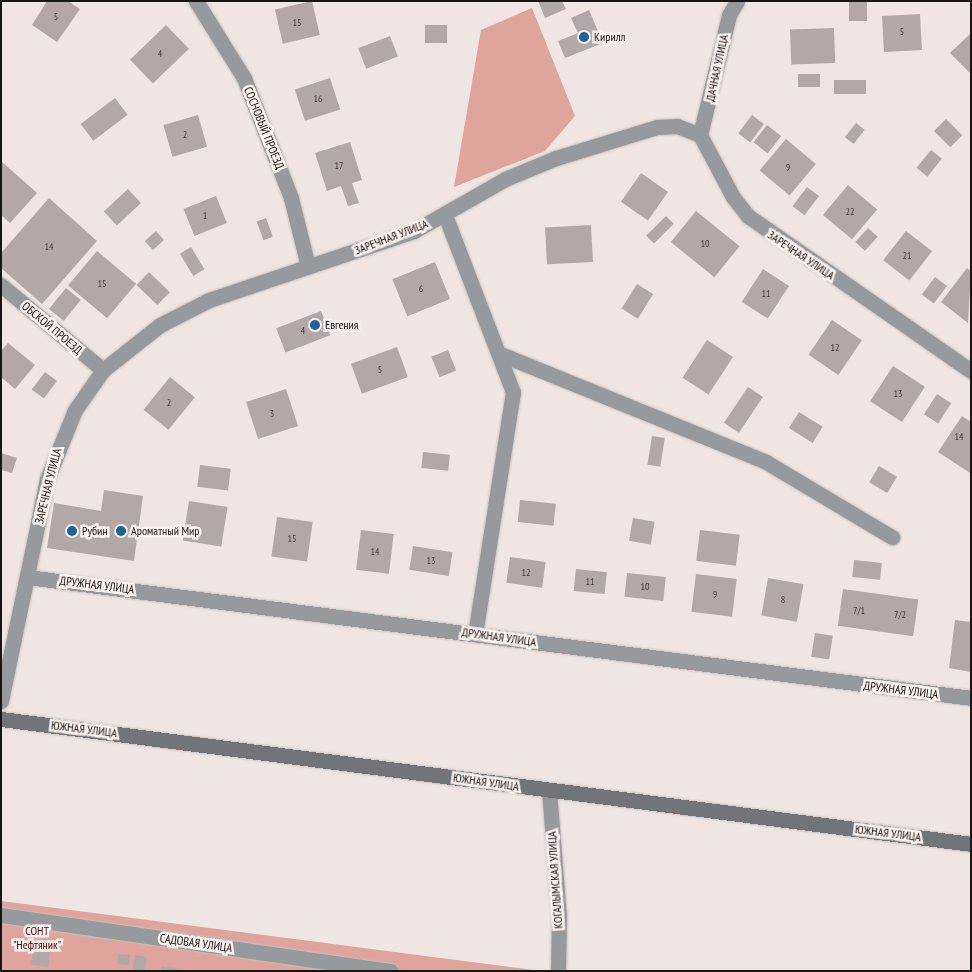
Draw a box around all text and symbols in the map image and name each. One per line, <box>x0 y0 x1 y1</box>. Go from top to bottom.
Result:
house number: 5 <box>54 11 58 23</box>
house number: 15 <box>293 17 301 29</box>
house number: 5 <box>900 26 904 38</box>
place label: Кирилл <box>594 30 625 44</box>
marker: Кирилл <box>578 31 590 43</box>
street label: ДАЧНАЯ УЛИЦА <box>703 33 731 103</box>
house number: 4 <box>158 48 162 60</box>
street label: СОСНОВЫЙ ПРОЕЗД <box>241 85 287 171</box>
house number: 16 <box>314 93 322 105</box>
house number: 2 <box>183 129 187 141</box>
house number: 17 <box>335 160 343 172</box>
house number: 9 <box>786 162 790 174</box>
house number: 22 <box>846 206 854 218</box>
house number: 1 <box>203 210 207 222</box>
street label: ЗАРЕЧНАЯ УЛИЦА <box>352 216 430 258</box>
street label: ЗАРЕЧНАЯ УЛИЦА <box>765 227 837 283</box>
house number: 10 <box>701 238 709 250</box>
house number: 14 <box>45 241 53 253</box>
house number: 21 <box>903 250 911 262</box>
house number: 15 <box>98 278 106 290</box>
house number: 6 <box>419 283 423 295</box>
house number: 11 <box>762 288 770 300</box>
street label: ОБСКОЙ ПРОЕЗД <box>19 299 85 357</box>
place label: Евгения <box>325 318 358 332</box>
marker: Евгения <box>309 319 321 331</box>
house number: 4 <box>301 325 305 337</box>
house number: 12 <box>831 342 839 354</box>
house number: 5 <box>378 364 382 376</box>
house number: 13 <box>894 388 902 400</box>
house number: 2 <box>167 397 171 409</box>
house number: 3 <box>270 408 274 420</box>
house number: 14 <box>955 431 963 443</box>
street label: ЗАРЕЧНАЯ УЛИЦА <box>32 447 64 525</box>
place label: Рубин <box>82 524 108 538</box>
place label: Ароматный Мир <box>131 524 200 538</box>
marker: Рубин <box>66 525 78 537</box>
marker: Ароматный Мир <box>115 525 127 537</box>
house number: 15 <box>288 533 296 545</box>
house number: 14 <box>371 546 379 558</box>
house number: 13 <box>427 555 435 567</box>
house number: 12 <box>522 567 530 579</box>
street label: ДРУЖНАЯ УЛИЦА <box>59 573 135 597</box>
house number: 11 <box>586 576 594 588</box>
house number: 10 <box>641 581 649 593</box>
house number: 9 <box>713 589 717 601</box>
house number: 8 <box>781 594 785 606</box>
house number: 7/1 <box>853 605 865 617</box>
house number: 7/2 <box>894 609 906 621</box>
street label: ДРУЖНАЯ УЛИЦА <box>461 625 537 649</box>
street label: ДРУЖНАЯ УЛИЦА <box>863 678 939 702</box>
street label: ЮЖНАЯ УЛИЦА <box>50 718 118 740</box>
street label: ЮЖНАЯ УЛИЦА <box>452 770 520 794</box>
street label: ЮЖНАЯ УЛИЦА <box>854 822 922 844</box>
street label: КОГАЛЫМСКАЯ УЛИЦА <box>544 831 566 929</box>
park label: СОНТ "Нефтяник" <box>13 924 61 952</box>
street label: САДОВАЯ УЛИЦА <box>159 931 233 955</box>

